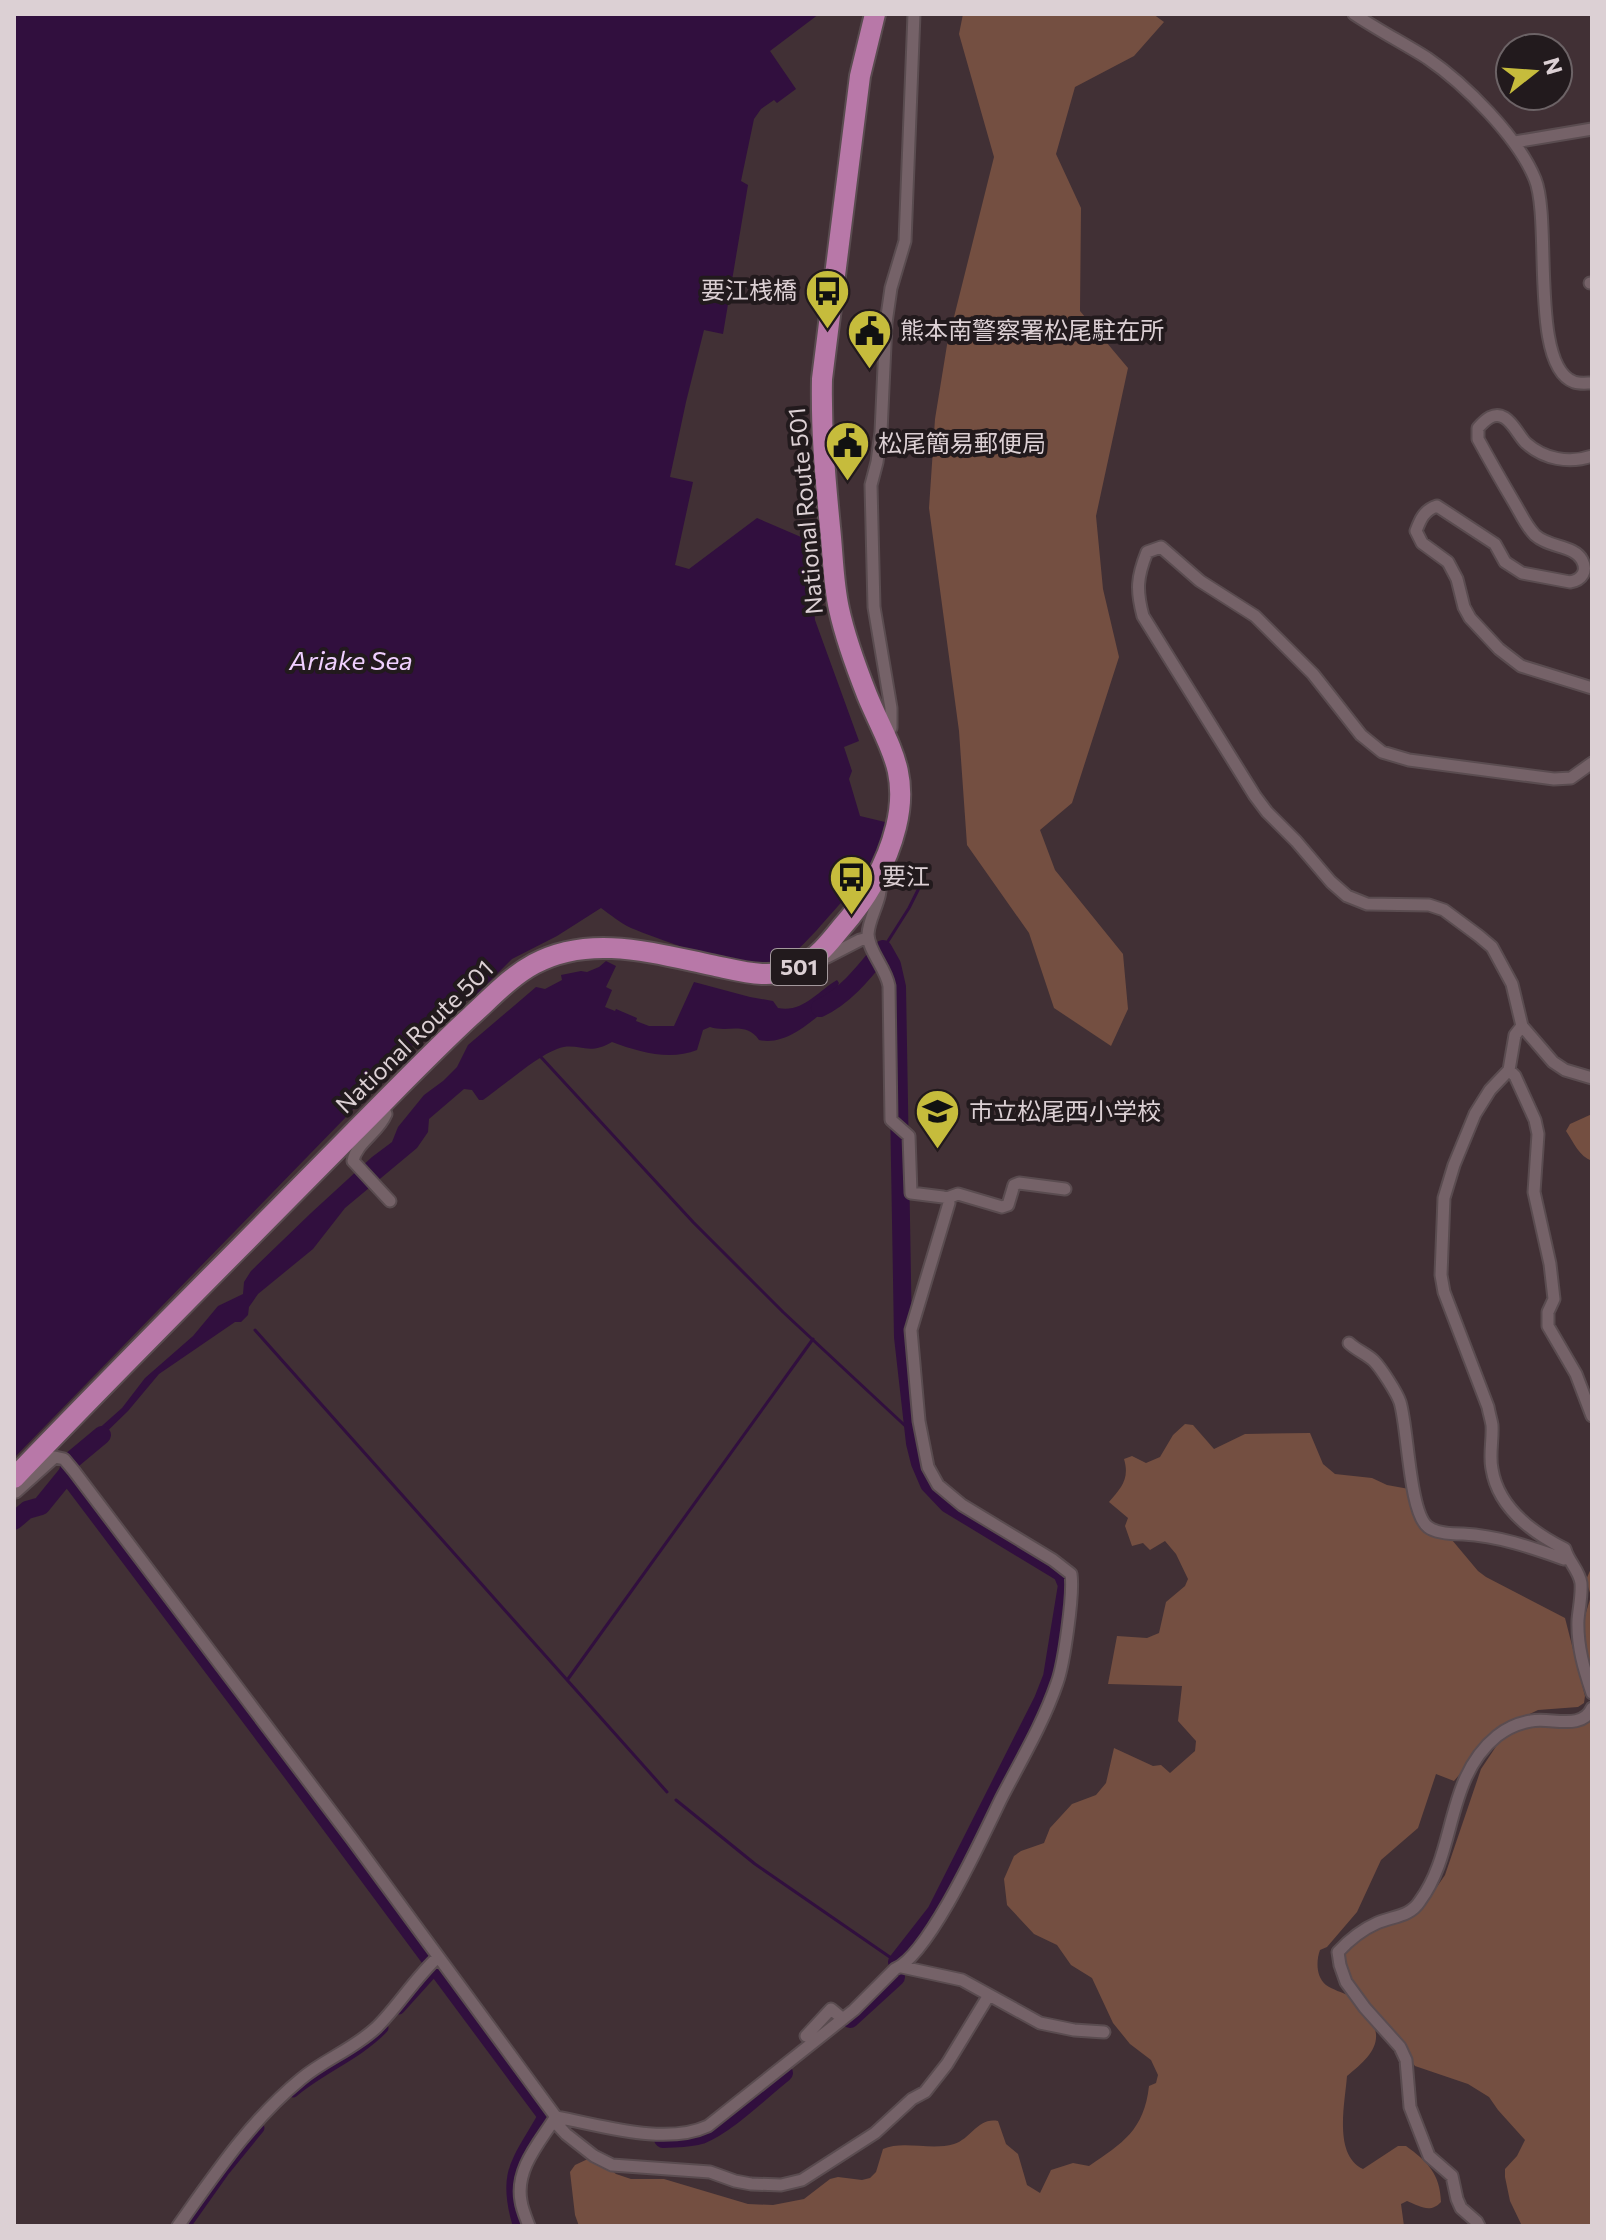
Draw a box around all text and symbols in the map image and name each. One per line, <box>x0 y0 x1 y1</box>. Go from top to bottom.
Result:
north arrow <box>1494 32 1574 112</box>
text: N <box>1538 54 1569 78</box>
bus stop icon: 要江桟橋 <box>804 267 852 330</box>
place label: 要江桟橋 <box>701 275 797 304</box>
public building icon: 熊本南警察署松尾駐在所 <box>845 307 893 370</box>
place label: 熊本南警察署松尾駐在所 <box>900 315 1164 344</box>
street label: National Route 501 <box>781 406 828 616</box>
public building icon: 松尾簡易郵便局 <box>823 420 871 483</box>
place label: 松尾簡易郵便局 <box>878 428 1046 457</box>
water label: Ariake Sea <box>288 644 413 675</box>
bus stop icon: 要江 <box>827 853 875 916</box>
place label: 要江 <box>882 861 930 890</box>
road number: 501 <box>771 949 827 985</box>
street label: National Route 501 <box>329 953 499 1118</box>
school or university icon: 市立松尾西小学校 <box>914 1088 962 1151</box>
place label: 市立松尾西小学校 <box>969 1096 1161 1125</box>

